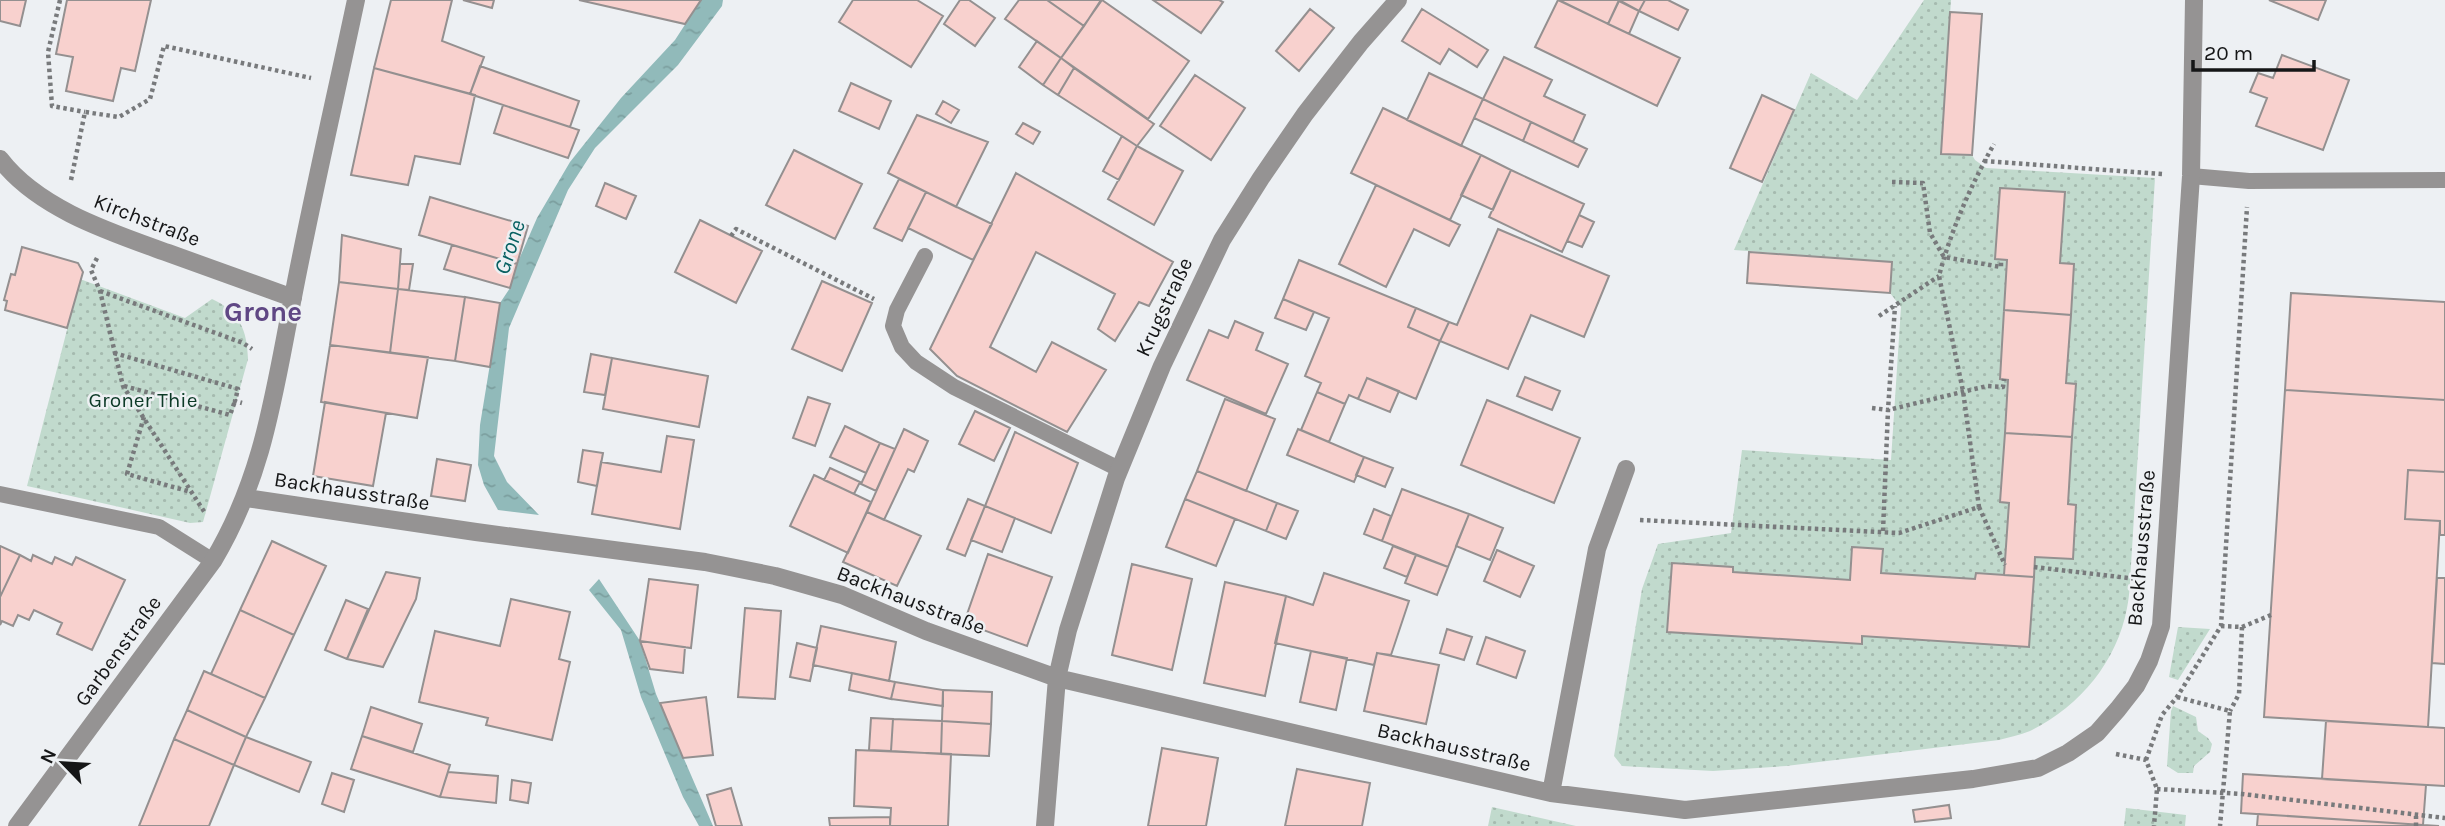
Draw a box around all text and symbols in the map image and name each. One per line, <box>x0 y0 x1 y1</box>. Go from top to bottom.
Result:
scale bar <box>2193 28 2314 72</box>
text: 20 m <box>2204 41 2253 65</box>
street label: Kirchstraße <box>90 189 204 251</box>
water label: Grone <box>488 216 531 278</box>
street label: Krugstraße <box>1131 254 1197 360</box>
district label: Grone <box>224 295 302 328</box>
park label: Groner Thie <box>89 388 197 412</box>
street label: Backhausstraße <box>273 467 431 515</box>
street label: Backhausstraße <box>2122 469 2160 627</box>
street label: Backhausstraße <box>833 561 989 639</box>
street label: Garbenstraße <box>70 591 166 711</box>
street label: Backhausstraße <box>1375 718 1533 776</box>
north arrow <box>28 728 98 798</box>
text: N <box>36 745 61 767</box>

